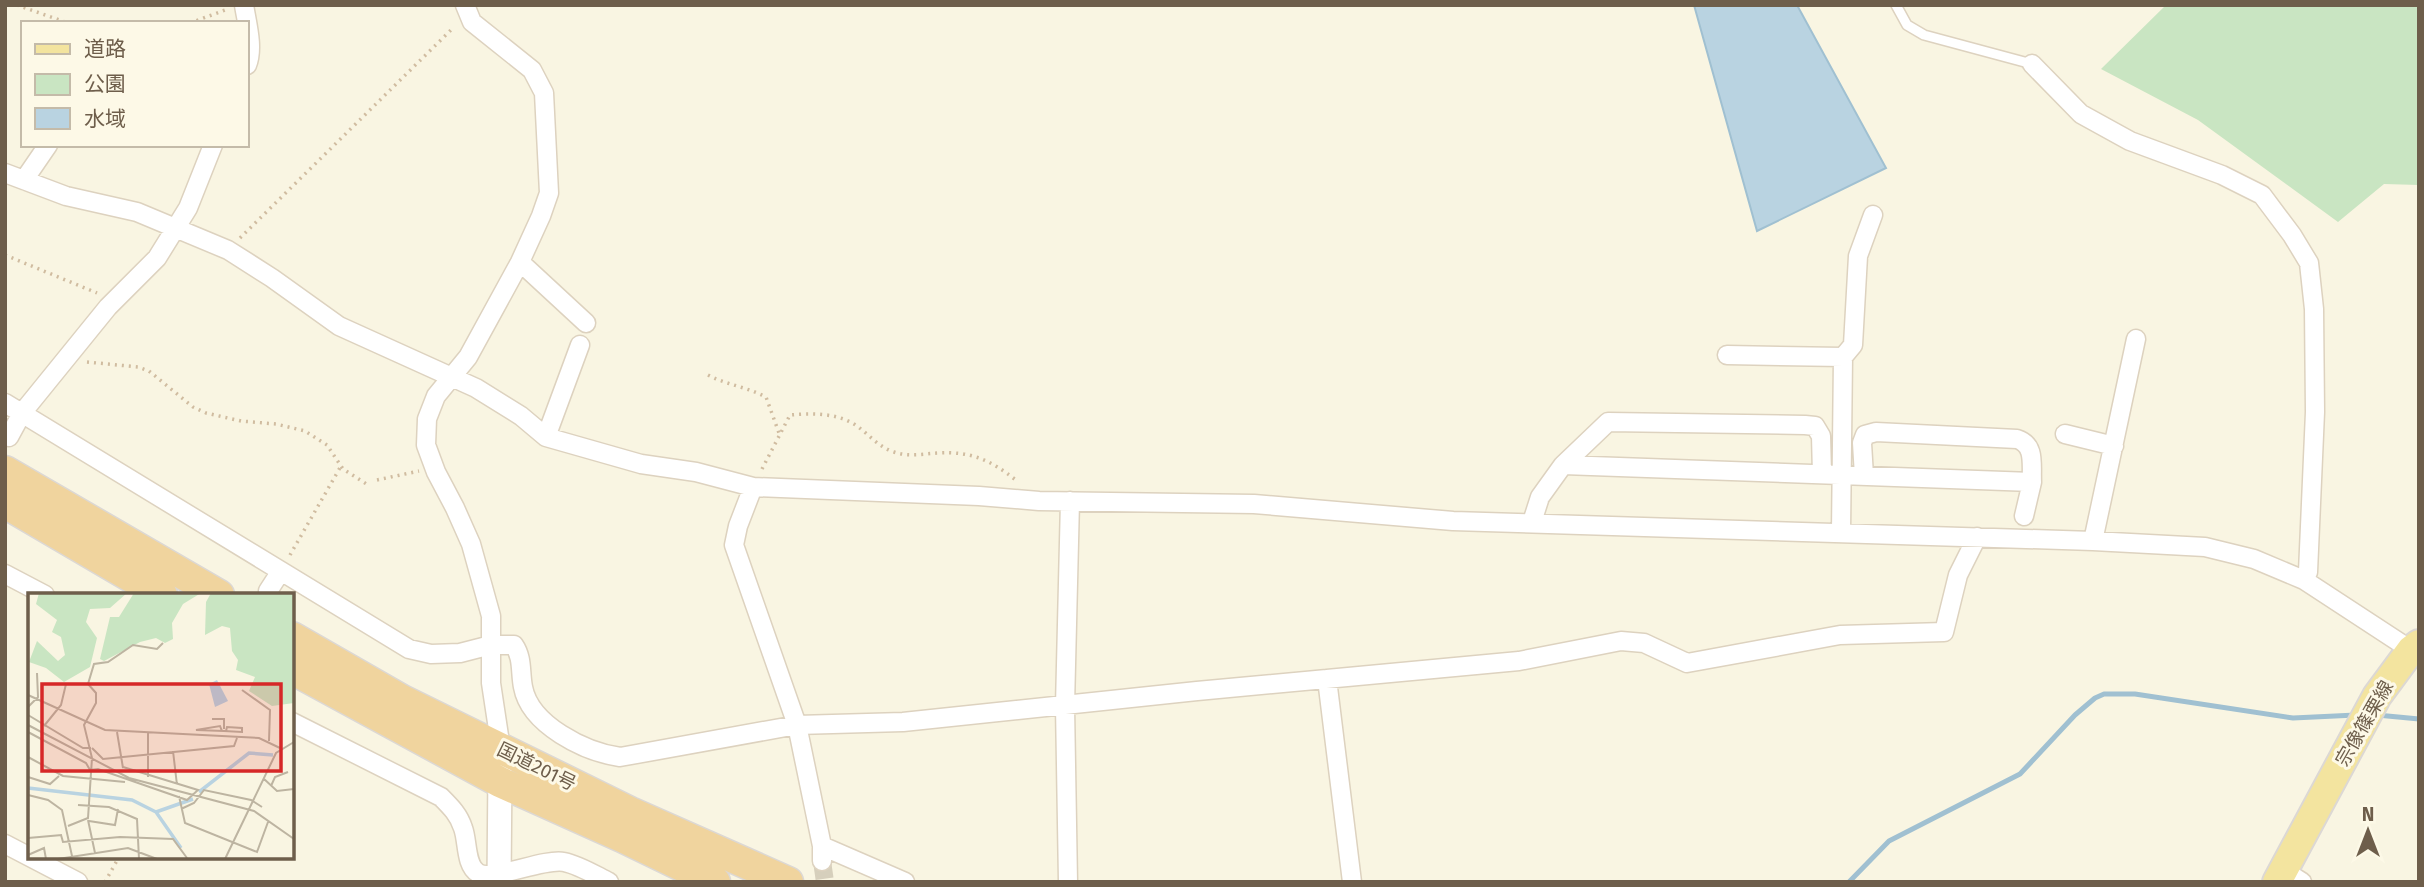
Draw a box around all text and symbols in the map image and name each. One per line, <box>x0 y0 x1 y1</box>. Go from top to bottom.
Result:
legend <box>21 21 248 147</box>
text: 道路 <box>84 36 126 62</box>
text: 公園 <box>84 71 126 97</box>
text: 水域 <box>84 106 126 132</box>
inset map <box>28 593 294 859</box>
street label: 宗像篠栗線 <box>2331 676 2398 770</box>
street label: 国道201号 <box>494 738 580 795</box>
north arrow <box>2333 796 2403 866</box>
text: N <box>2362 803 2374 826</box>

